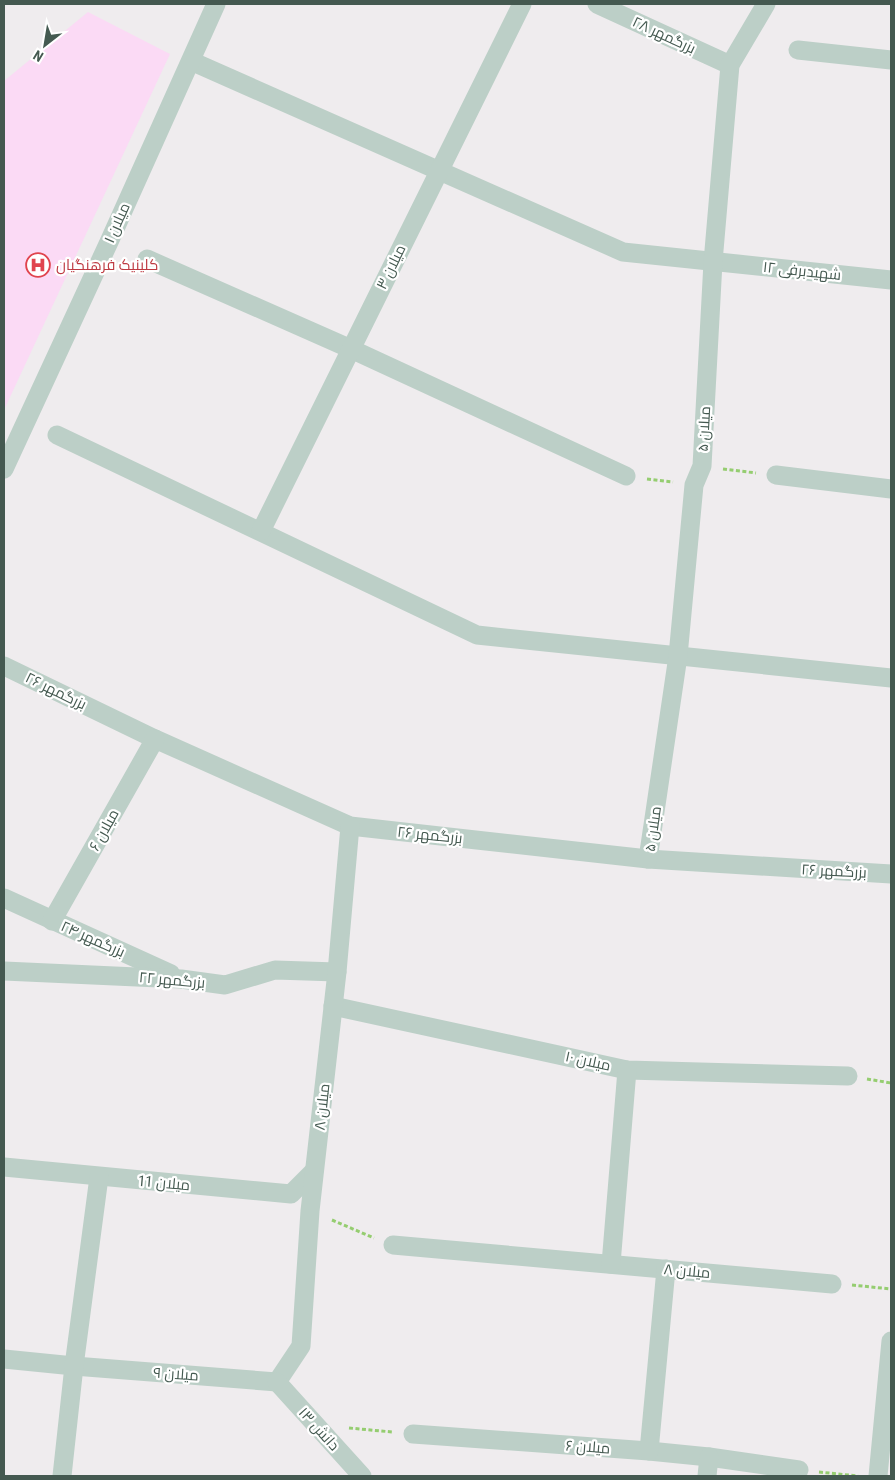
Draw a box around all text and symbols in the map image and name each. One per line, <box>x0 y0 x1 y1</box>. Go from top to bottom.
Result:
street label: بزرگمهر ۲۸ <box>629 13 699 58</box>
north arrow <box>20 20 70 70</box>
text: N <box>31 47 46 65</box>
street label: میلان ۱ <box>100 200 135 246</box>
street label: میلان ۳ <box>372 242 410 293</box>
hospital icon: کلینیک فرهنگیان <box>25 252 51 278</box>
place label: کلینیک فرهنگیان <box>56 256 158 275</box>
street label: شهیدبرفی ۱۲ <box>762 258 842 285</box>
street label: میلان ۵ <box>694 406 715 452</box>
street label: بزرگمهر ۲۶ <box>22 669 89 714</box>
street label: میلان ۵ <box>641 805 666 853</box>
street label: میلان ۶ <box>85 806 124 854</box>
street label: بزرگمهر ۲۶ <box>396 823 464 848</box>
street label: بزرگمهر ۲۶ <box>801 860 867 883</box>
street label: بزرگمهر ۲۴ <box>58 917 128 962</box>
street label: بزرگمهر ۲۲ <box>138 968 206 993</box>
street label: میلان ۱۰ <box>563 1047 612 1076</box>
street label: میلان ۸ <box>311 1083 334 1131</box>
street label: میلان 11 <box>137 1172 191 1195</box>
street label: میلان ۸ <box>663 1260 711 1283</box>
street label: میلان ۹ <box>153 1363 199 1386</box>
street label: دانش ۱۳ <box>294 1404 343 1455</box>
street label: میلان ۶ <box>565 1436 611 1459</box>

